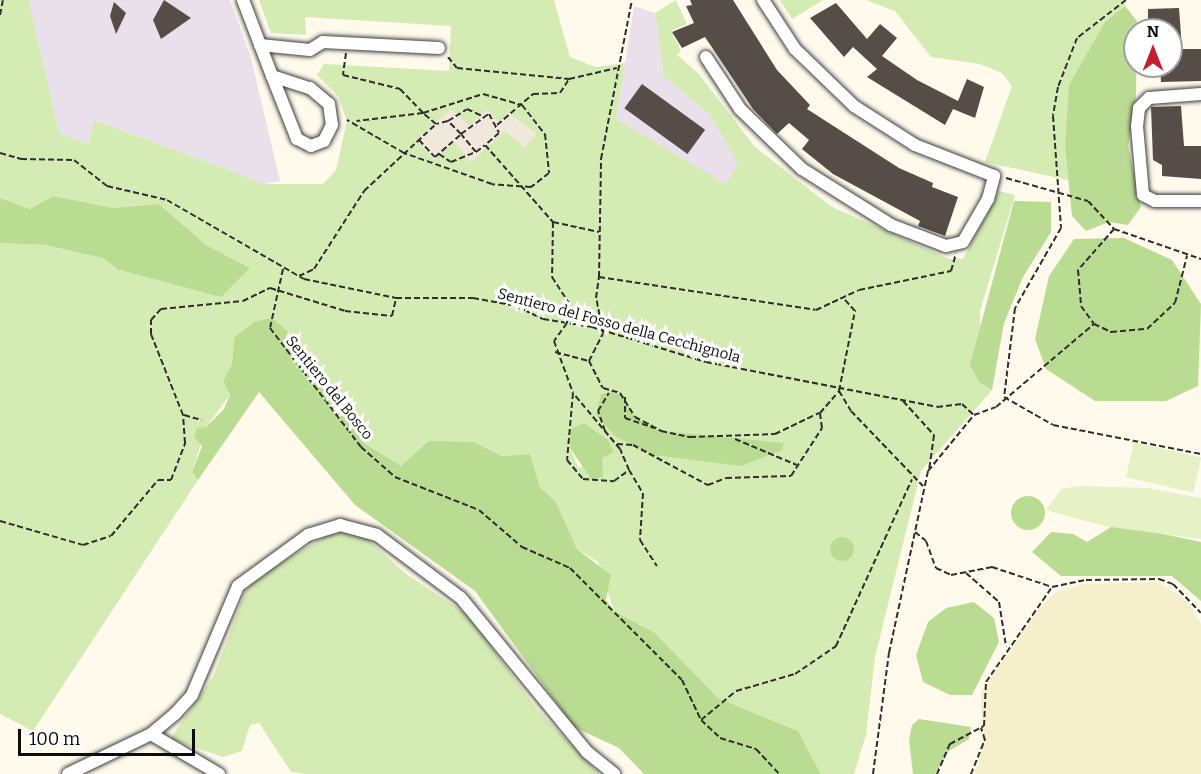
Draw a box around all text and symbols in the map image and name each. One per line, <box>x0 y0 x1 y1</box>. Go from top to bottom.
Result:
north arrow <box>1123 18 1183 78</box>
text: N <box>1147 22 1159 41</box>
street label: Sentiero del Fosso della Cecchignola <box>496 285 742 367</box>
street label: Sentiero del Bosco <box>282 332 376 444</box>
scale bar <box>21 717 198 755</box>
text: 100 m <box>29 728 80 750</box>

